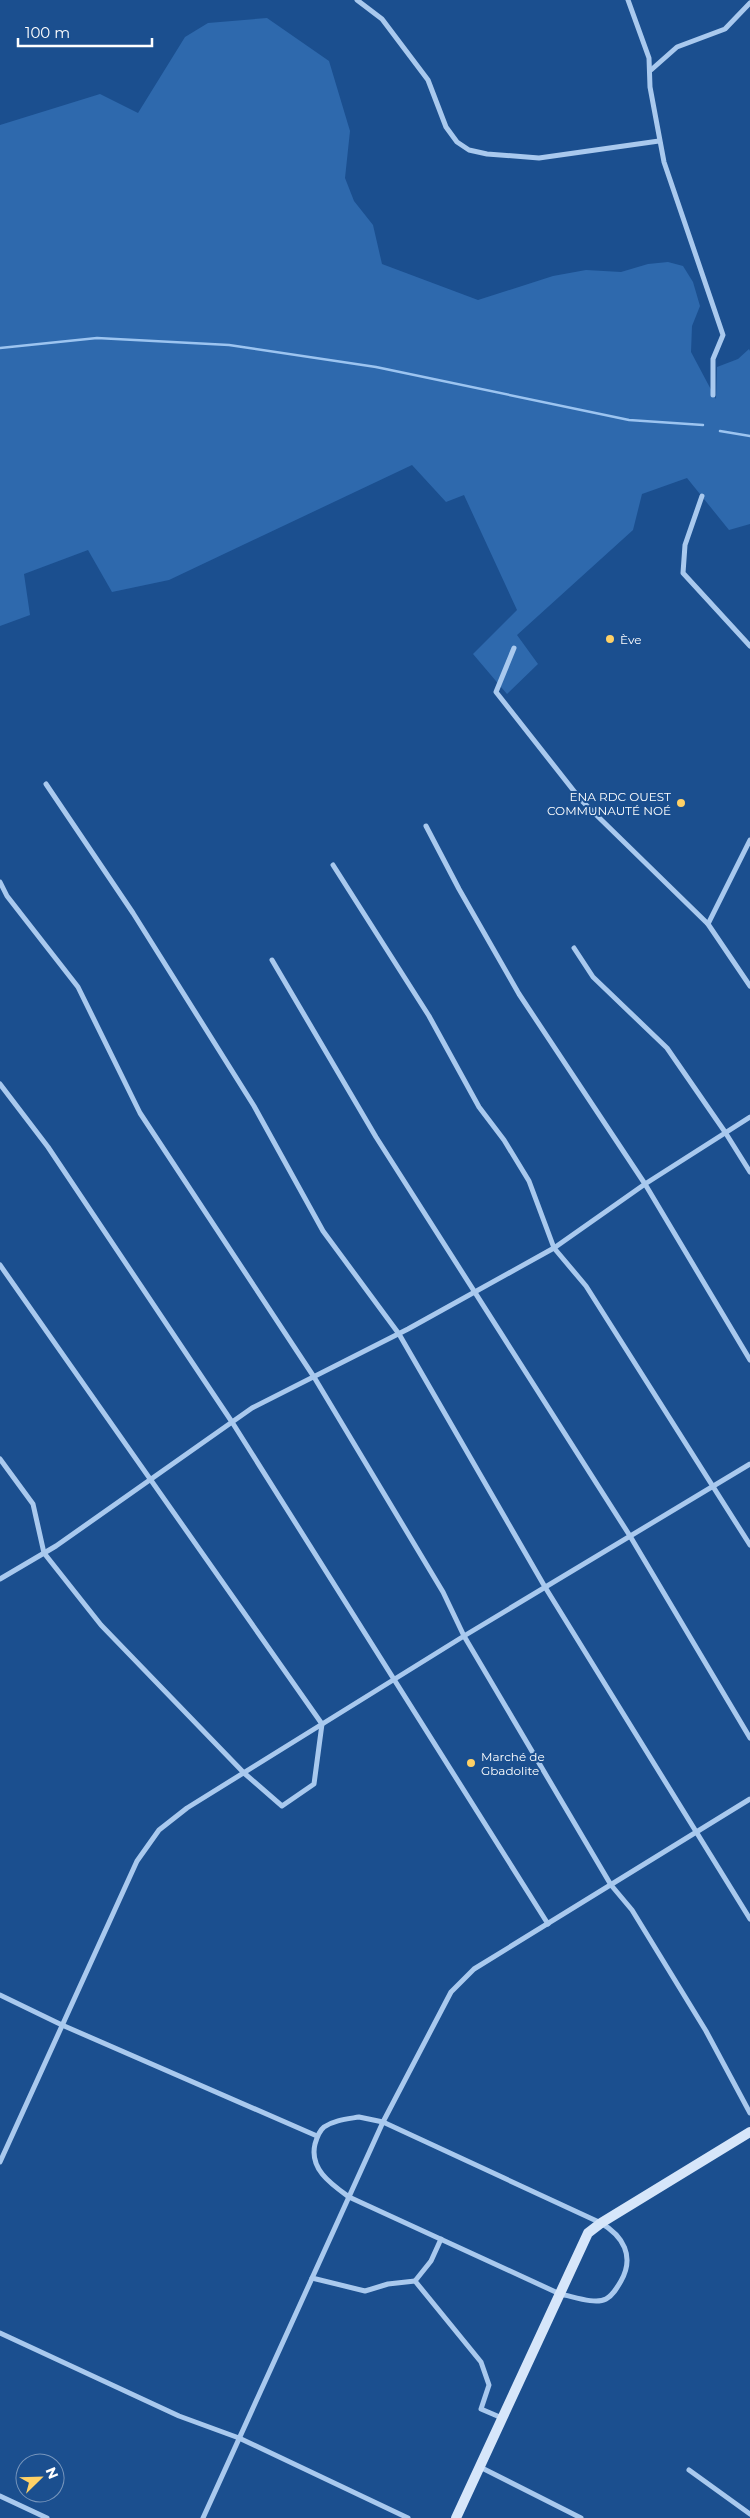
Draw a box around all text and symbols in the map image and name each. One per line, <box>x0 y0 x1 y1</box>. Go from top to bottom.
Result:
scale bar <box>18 15 151 47</box>
text: 100 m <box>25 23 70 42</box>
place label: Ève <box>620 632 641 647</box>
marker: Ève <box>604 633 616 645</box>
place label: ENA RDC OUEST COMMUNAUTÉ NOÉ <box>547 789 671 818</box>
marker: ENA RDC OUEST COMMUNAUTÉ NOÉ <box>675 797 687 809</box>
place label: Marché de Gbadolite <box>481 1749 545 1778</box>
marker: Marché de Gbadolite <box>465 1757 477 1769</box>
north arrow <box>15 2453 65 2503</box>
text: N <box>41 2464 62 2482</box>

